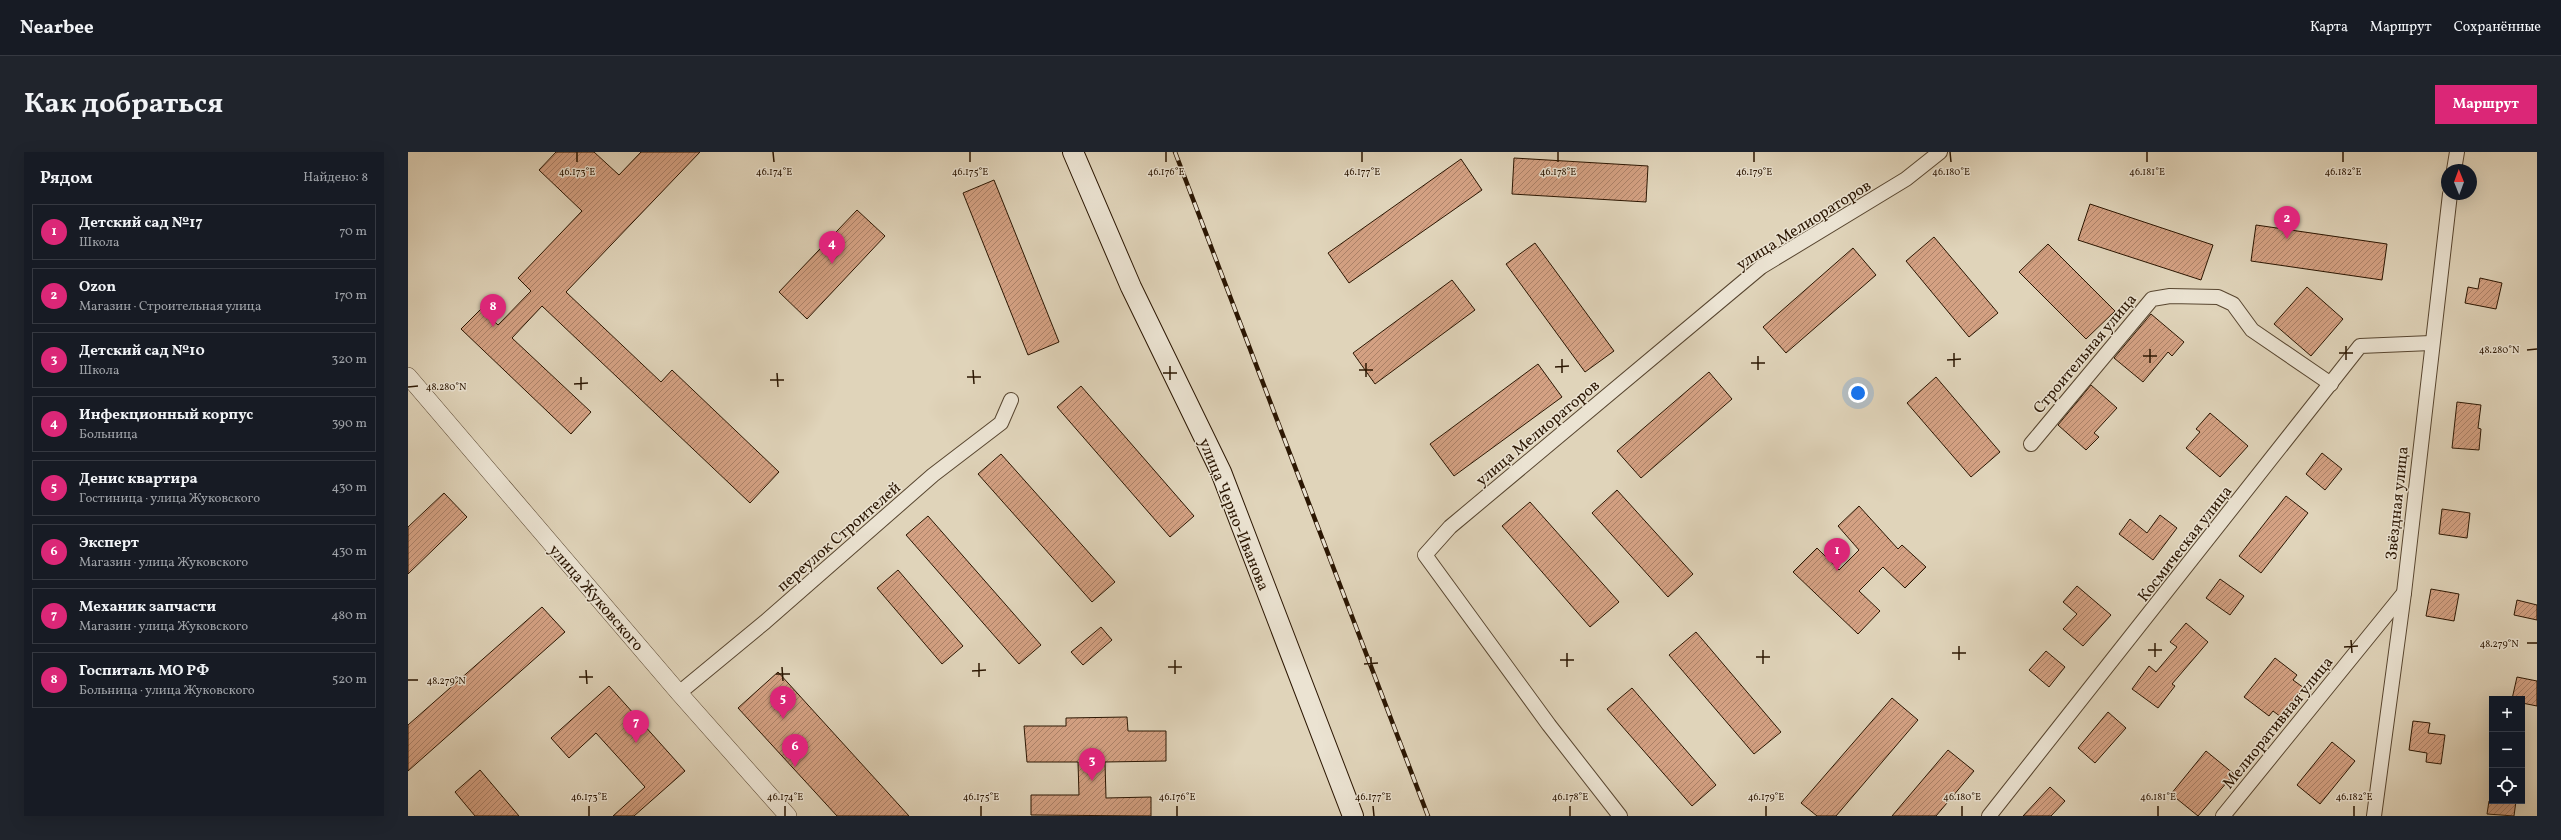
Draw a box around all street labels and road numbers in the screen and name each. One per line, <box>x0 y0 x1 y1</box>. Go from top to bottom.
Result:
street label: улица Мелиораторов <box>1732 175 1876 276</box>
street label: Строительная улица <box>2029 289 2142 419</box>
street label: улица Мелиораторов <box>1472 375 1605 492</box>
street label: улица Черно-Иванова <box>1192 435 1274 594</box>
street label: Звёздная улица <box>2381 445 2415 561</box>
street label: переулок Строителей <box>773 477 906 597</box>
street label: Космическая улица <box>2133 481 2238 607</box>
street label: улица Жуковского <box>543 540 648 656</box>
street label: Мелиоративная улица <box>2218 652 2339 794</box>

